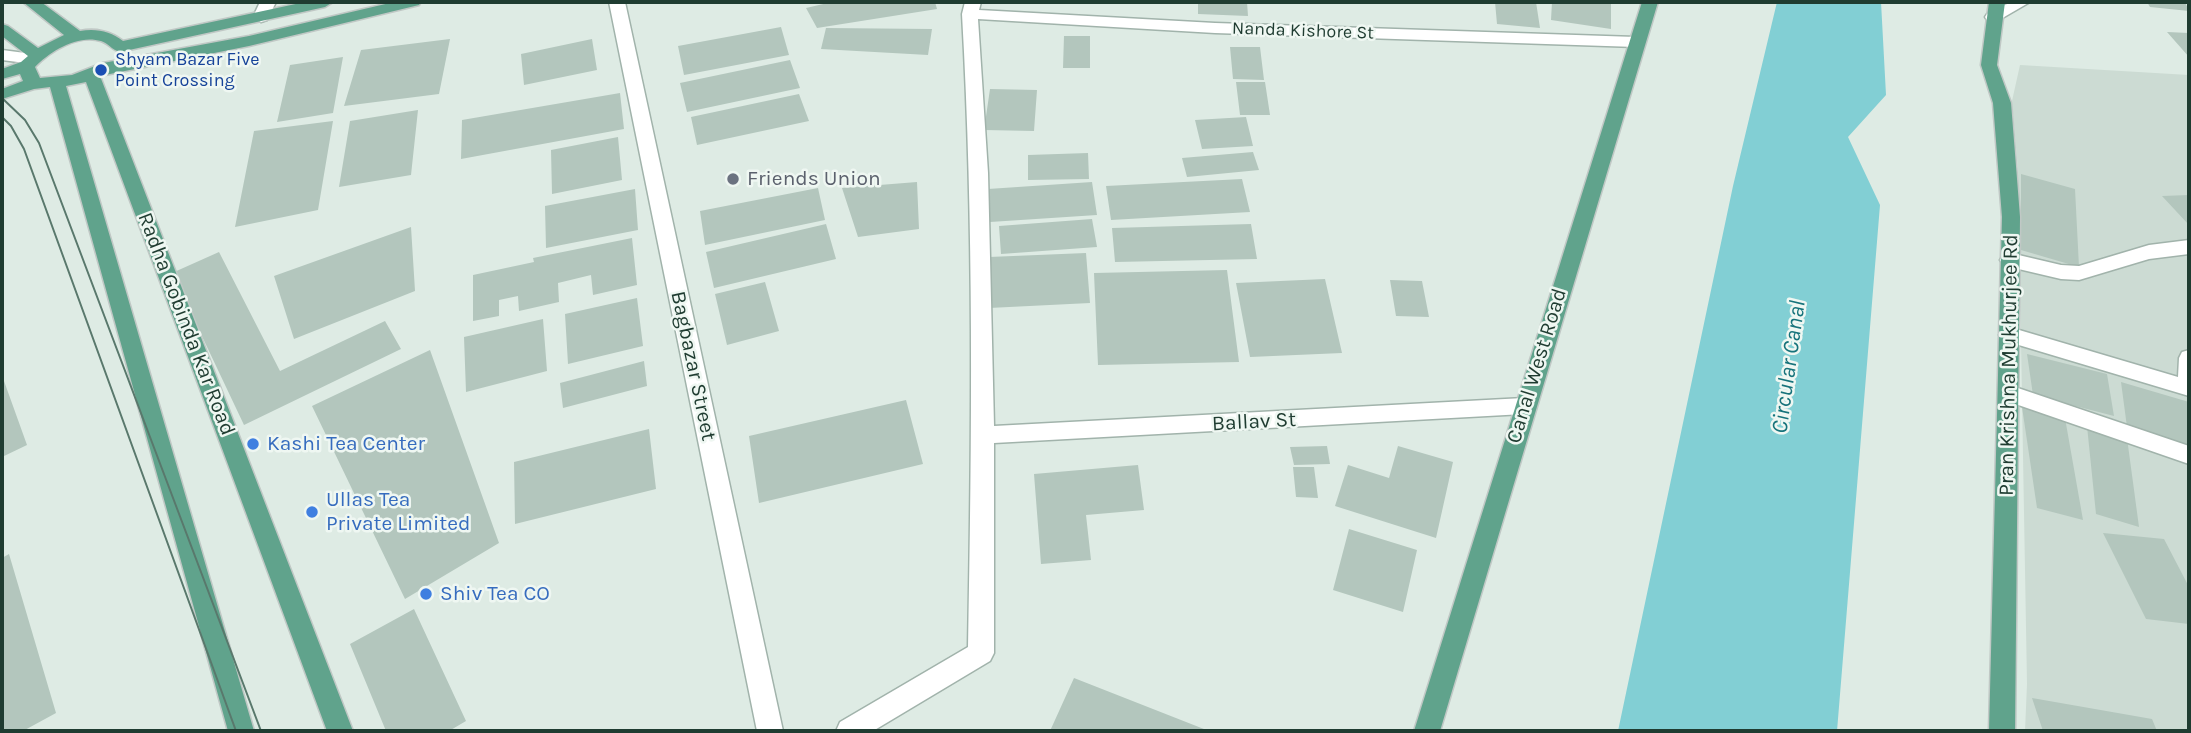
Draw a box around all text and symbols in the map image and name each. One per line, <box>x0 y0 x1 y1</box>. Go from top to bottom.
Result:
street label: Nanda Kishore St <box>1232 18 1374 44</box>
place label: Shyam Bazar Five Point Crossing <box>115 49 260 92</box>
marker: Shyam Bazar Five Point Crossing <box>93 62 109 78</box>
place label: Friends Union <box>747 166 881 192</box>
marker: Friends Union <box>725 171 741 187</box>
street label: Radha Gobinda Kar Road <box>132 209 240 439</box>
street label: Pran Krishna Mukhurjee Rd <box>1994 234 2024 496</box>
street label: Canal West Road <box>1501 285 1573 447</box>
street label: Bagbazar Street <box>665 289 721 443</box>
water label: Circular Canal <box>1766 299 1812 435</box>
street label: Ballav St <box>1211 407 1297 437</box>
place label: Kashi Tea Center <box>267 431 425 457</box>
marker: Kashi Tea Center <box>245 436 261 452</box>
place label: Ullas Tea Private Limited <box>326 487 470 537</box>
marker: Ullas Tea Private Limited <box>304 504 320 520</box>
place label: Shiv Tea CO <box>440 581 550 607</box>
marker: Shiv Tea CO <box>418 586 434 602</box>

